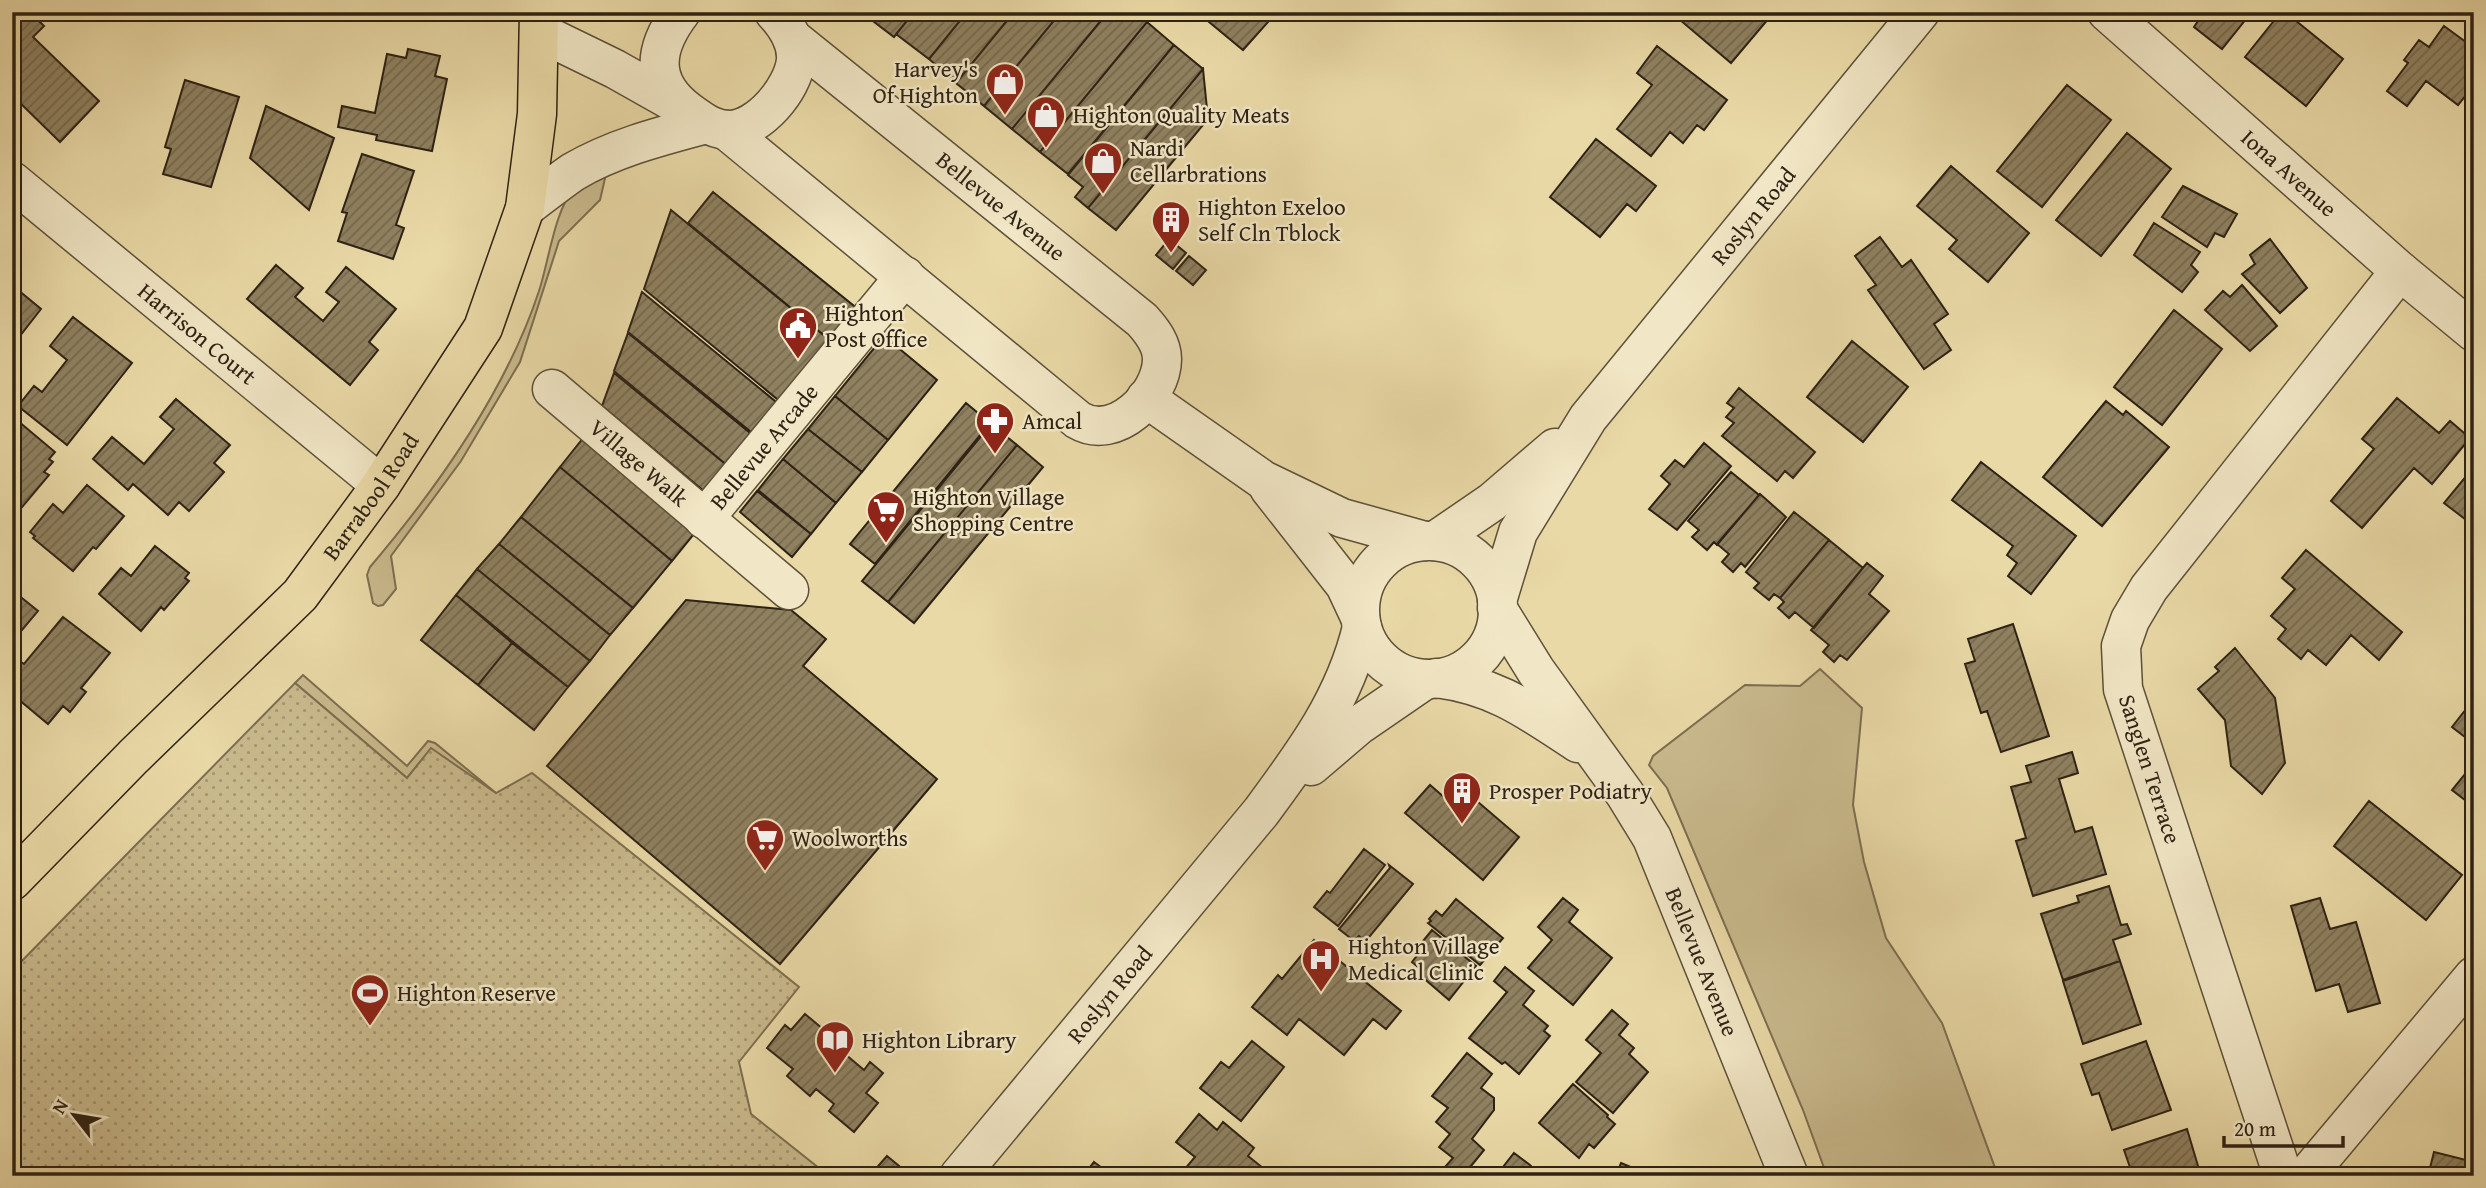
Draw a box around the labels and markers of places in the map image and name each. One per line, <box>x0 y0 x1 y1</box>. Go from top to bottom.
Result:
place label: Harvey's Of Highton <box>873 52 978 111</box>
shop icon: Harvey's Of Highton <box>984 61 1026 116</box>
shop icon: Highton Quality Meats <box>1025 94 1067 149</box>
place label: Highton Quality Meats <box>1073 98 1290 131</box>
place label: Nardi Cellarbrations <box>1130 131 1267 190</box>
shop icon: Nardi Cellarbrations <box>1082 140 1124 195</box>
place label: Highton Exeloo Self Cln Tblock <box>1198 190 1346 249</box>
building icon: Highton Exeloo Self Cln Tblock <box>1150 199 1192 254</box>
place label: Highton Post Office <box>825 296 928 355</box>
public building icon: Highton Post Office <box>777 305 819 360</box>
pharmacy icon: Amcal <box>974 400 1016 455</box>
place label: Amcal <box>1022 404 1082 437</box>
place label: Highton Village Shopping Centre <box>913 480 1074 539</box>
supermarket icon: Highton Village Shopping Centre <box>865 489 907 544</box>
building icon: Prosper Podiatry <box>1441 770 1483 825</box>
place label: Prosper Podiatry <box>1489 774 1652 807</box>
supermarket icon: Woolworths <box>744 817 786 872</box>
place label: Woolworths <box>792 821 908 854</box>
place label: Highton Village Medical Clinic <box>1348 929 1499 988</box>
hospital icon: Highton Village Medical Clinic <box>1300 938 1342 993</box>
sports icon: Highton Reserve <box>349 972 391 1027</box>
place label: Highton Reserve <box>397 976 556 1009</box>
library icon: Highton Library <box>814 1019 856 1074</box>
place label: Highton Library <box>862 1023 1017 1056</box>

